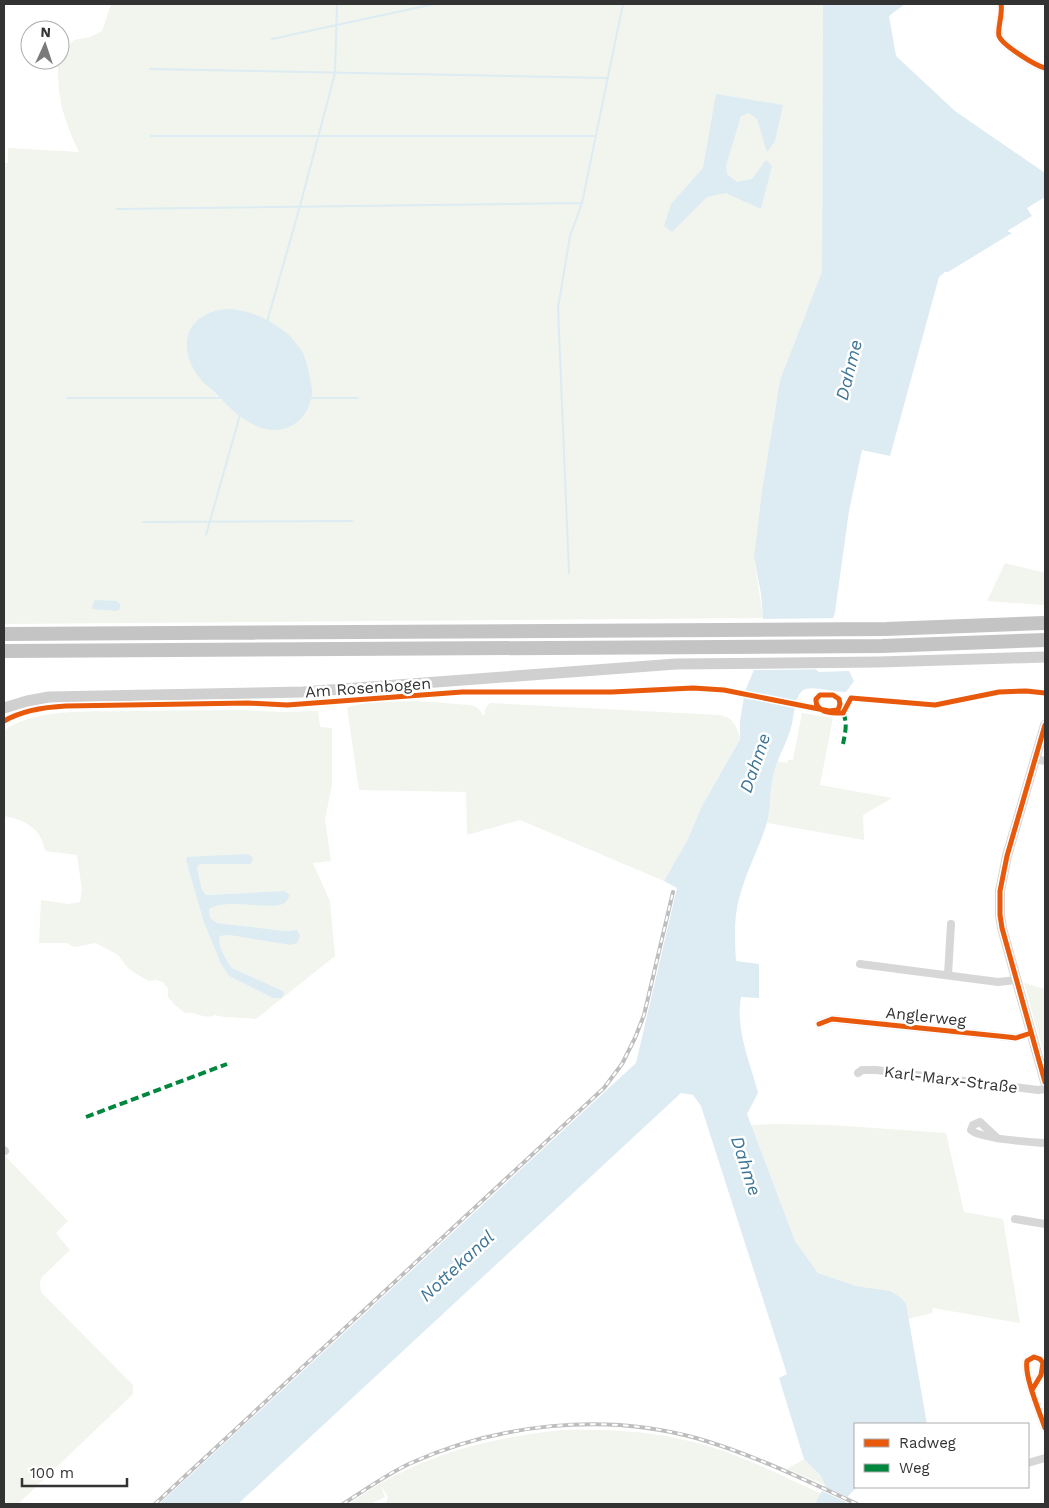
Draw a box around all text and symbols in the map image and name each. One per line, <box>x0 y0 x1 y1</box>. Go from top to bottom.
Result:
north arrow <box>20 20 70 70</box>
text: N <box>40 24 51 40</box>
water label: Dahme <box>831 337 866 402</box>
street label: Am Rosenbogen <box>304 674 432 701</box>
water label: Dahme <box>735 730 774 795</box>
street label: Anglerweg <box>885 1003 967 1030</box>
street label: Karl-Marx-Straße <box>883 1062 1019 1097</box>
water label: Dahme <box>727 1133 766 1198</box>
water label: Nottekanal <box>415 1226 498 1306</box>
legend <box>854 1423 1029 1488</box>
text: Radweg <box>899 1434 956 1452</box>
scale bar <box>22 1456 128 1488</box>
text: Weg <box>899 1459 930 1477</box>
text: 100 m <box>30 1464 74 1482</box>

